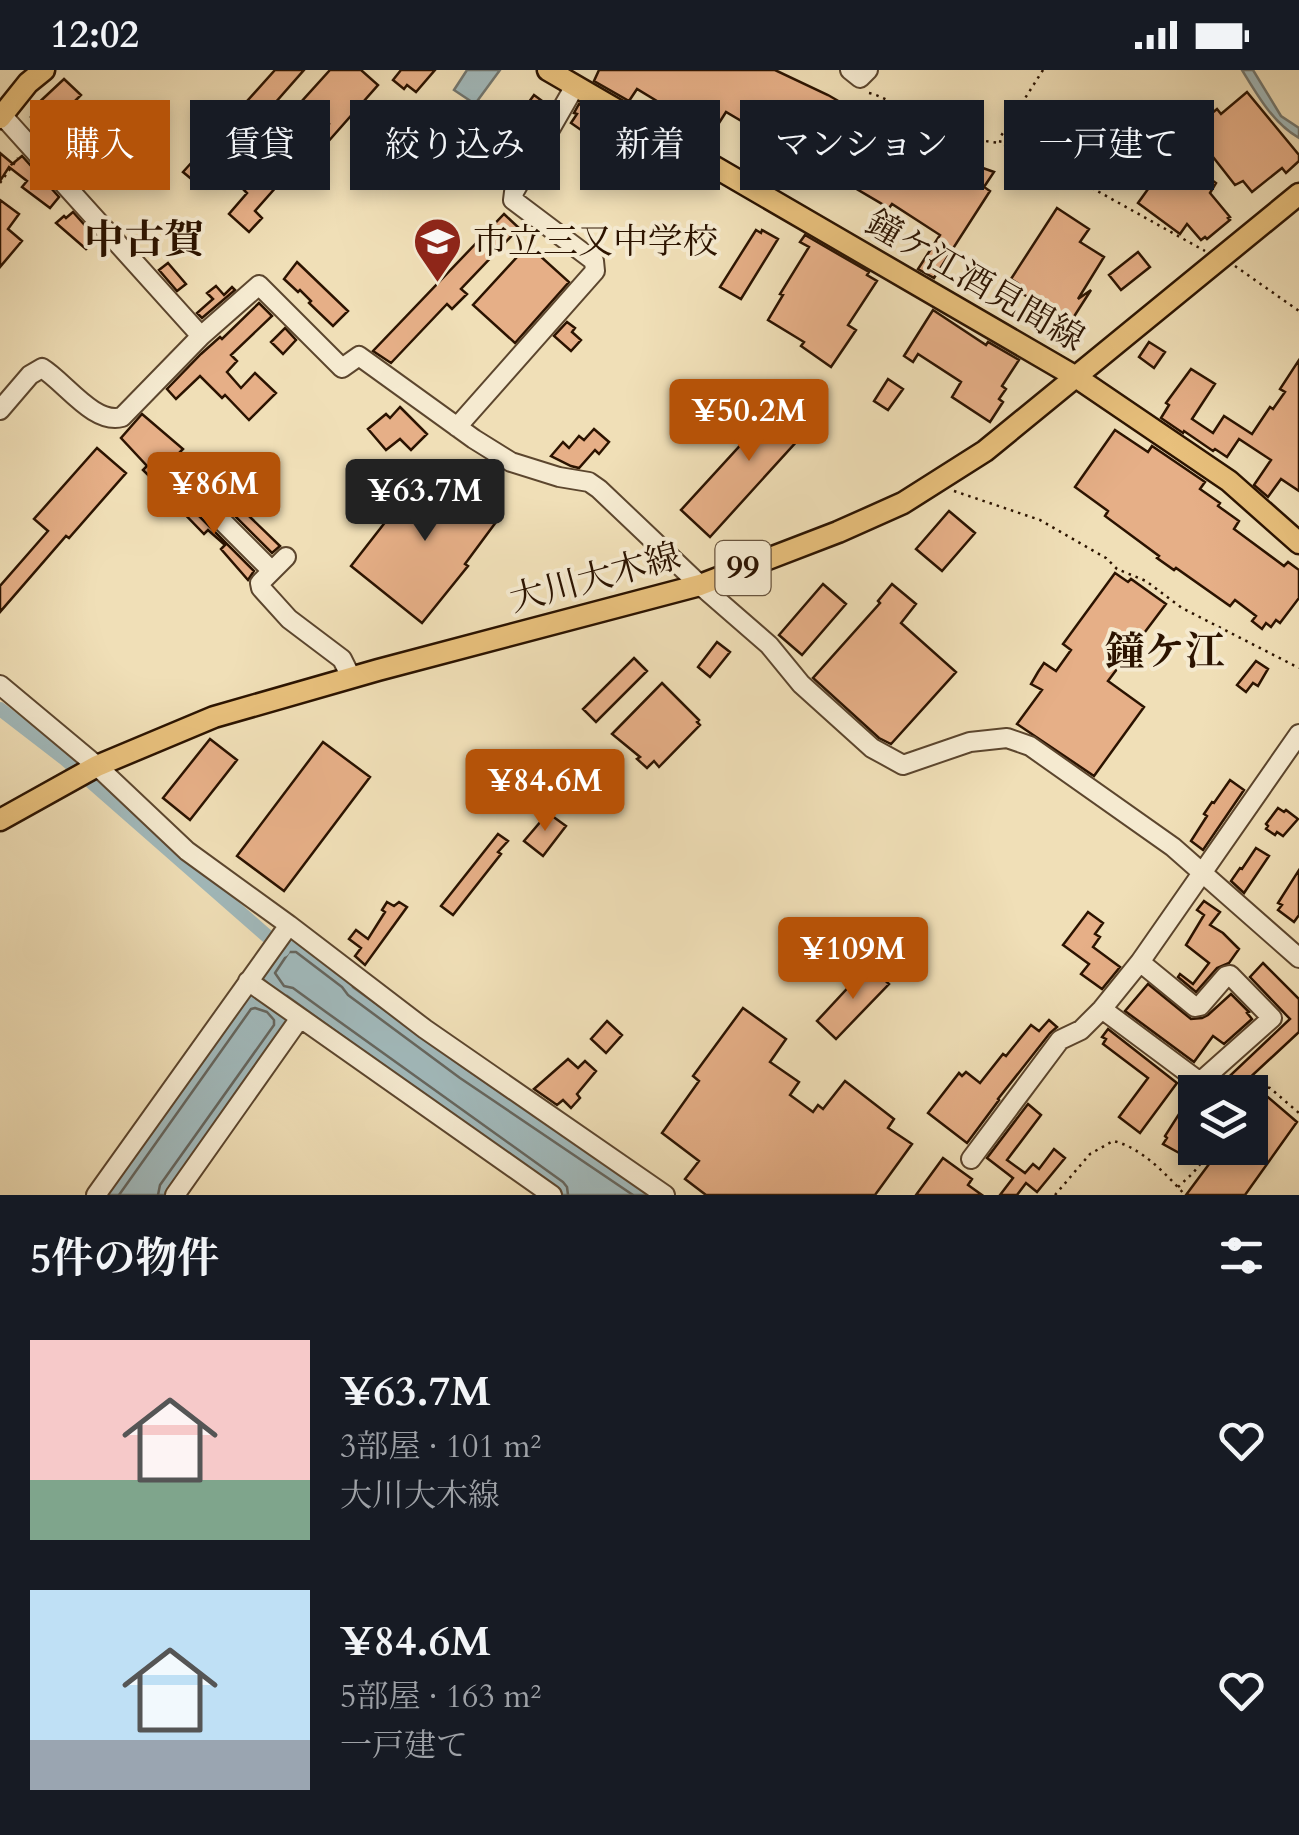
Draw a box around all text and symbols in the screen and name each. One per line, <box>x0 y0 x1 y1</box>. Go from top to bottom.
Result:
text: 12:02 <box>50 9 139 61</box>
chip: 購入 <box>30 100 170 190</box>
chip: 賃貸 <box>190 100 330 190</box>
chip: 絞り込み <box>350 100 560 190</box>
chip: 新着 <box>580 100 720 190</box>
chip: マンション <box>740 100 984 190</box>
chip: 一戸建て <box>1004 100 1214 190</box>
street label: 鐘ケ江酒見間線 <box>857 199 1093 363</box>
district label: 中古賀 <box>84 213 204 268</box>
school or university icon: 市立三又中学校 <box>412 216 464 284</box>
place label: 市立三又中学校 <box>473 218 718 266</box>
pin: ¥50.2M <box>668 379 830 464</box>
text: ¥50.2M <box>691 389 807 433</box>
pin: ¥86M <box>155 452 273 537</box>
pin: ¥63.7M <box>344 459 506 544</box>
text: ¥86M <box>169 462 259 506</box>
text: ¥63.7M <box>367 469 483 513</box>
street label: 大川大木線 <box>504 532 686 624</box>
road number: 99 <box>716 541 770 595</box>
district label: 鐘ケ江 <box>1105 625 1225 680</box>
pin: ¥84.6M <box>464 749 626 834</box>
text: ¥84.6M <box>487 759 603 803</box>
pin: ¥109M <box>783 917 923 1002</box>
text: ¥109M <box>800 927 906 971</box>
map controls <box>1178 1075 1268 1165</box>
button: layers <box>1178 1075 1268 1165</box>
icon: filters <box>1214 1228 1269 1283</box>
text: 5件の物件 <box>30 1230 220 1287</box>
text: ¥63.7M <box>340 1363 491 1420</box>
icon: home <box>110 1380 230 1500</box>
icon: heart <box>1214 1413 1269 1468</box>
text: 3部屋 · 101 m² <box>340 1425 541 1469</box>
text: 大川大木線 <box>340 1474 500 1518</box>
text: ¥84.6M <box>340 1613 491 1670</box>
icon: home <box>110 1630 230 1750</box>
icon: heart <box>1214 1663 1269 1718</box>
text: 5部屋 · 163 m² <box>340 1675 541 1719</box>
text: 一戸建て <box>340 1724 468 1768</box>

